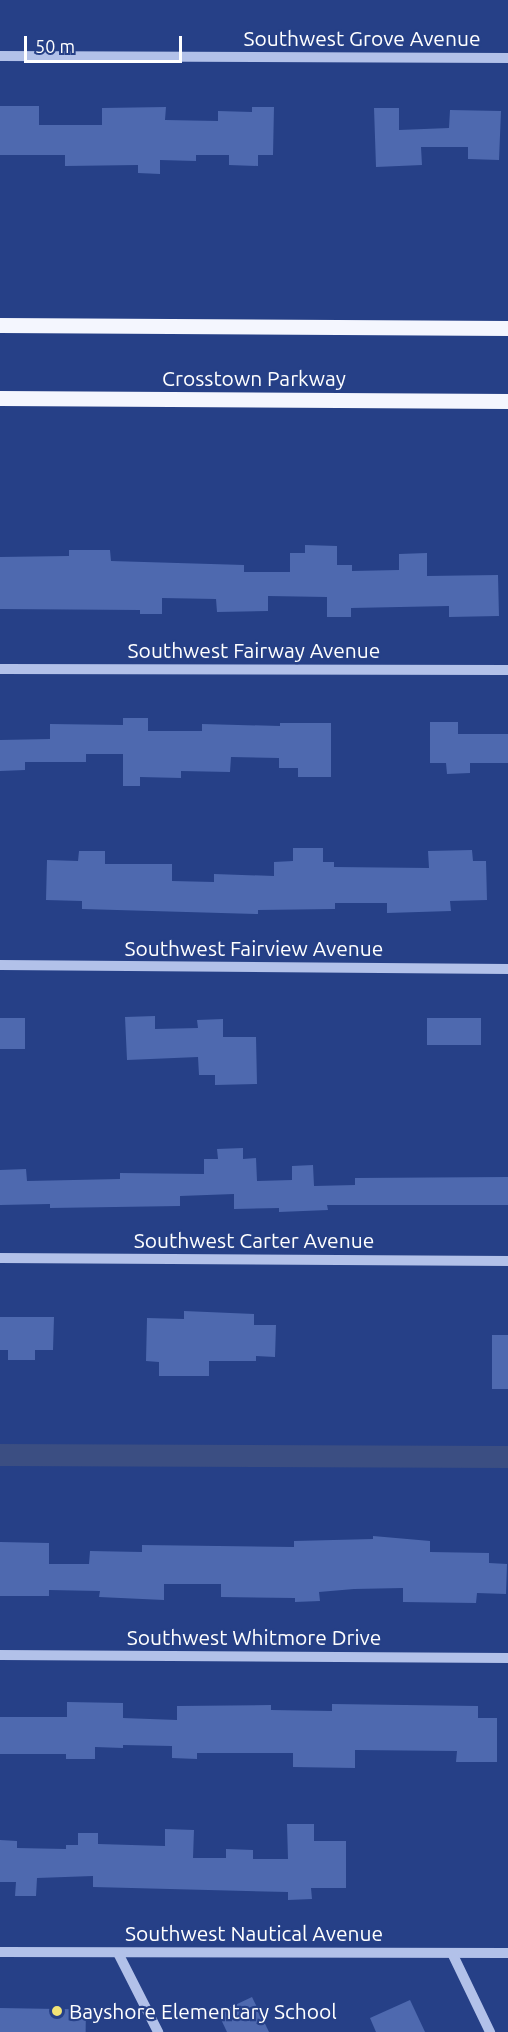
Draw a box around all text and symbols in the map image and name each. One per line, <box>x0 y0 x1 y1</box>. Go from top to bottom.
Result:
scale bar <box>27 24 184 62</box>
street label: Southwest Grove Avenue <box>243 25 481 51</box>
text: 50 m <box>35 36 75 56</box>
street label: Crosstown Parkway <box>162 365 346 391</box>
street label: Southwest Fairway Avenue <box>128 637 380 663</box>
street label: Southwest Fairview Avenue <box>125 935 383 961</box>
street label: Southwest Carter Avenue <box>134 1227 374 1253</box>
street label: Southwest Whitmore Drive <box>127 1624 381 1650</box>
street label: Southwest Nautical Avenue <box>125 1920 383 1946</box>
place label: Bayshore Elementary School <box>69 1998 337 2024</box>
marker: Bayshore Elementary School <box>50 2004 64 2018</box>

